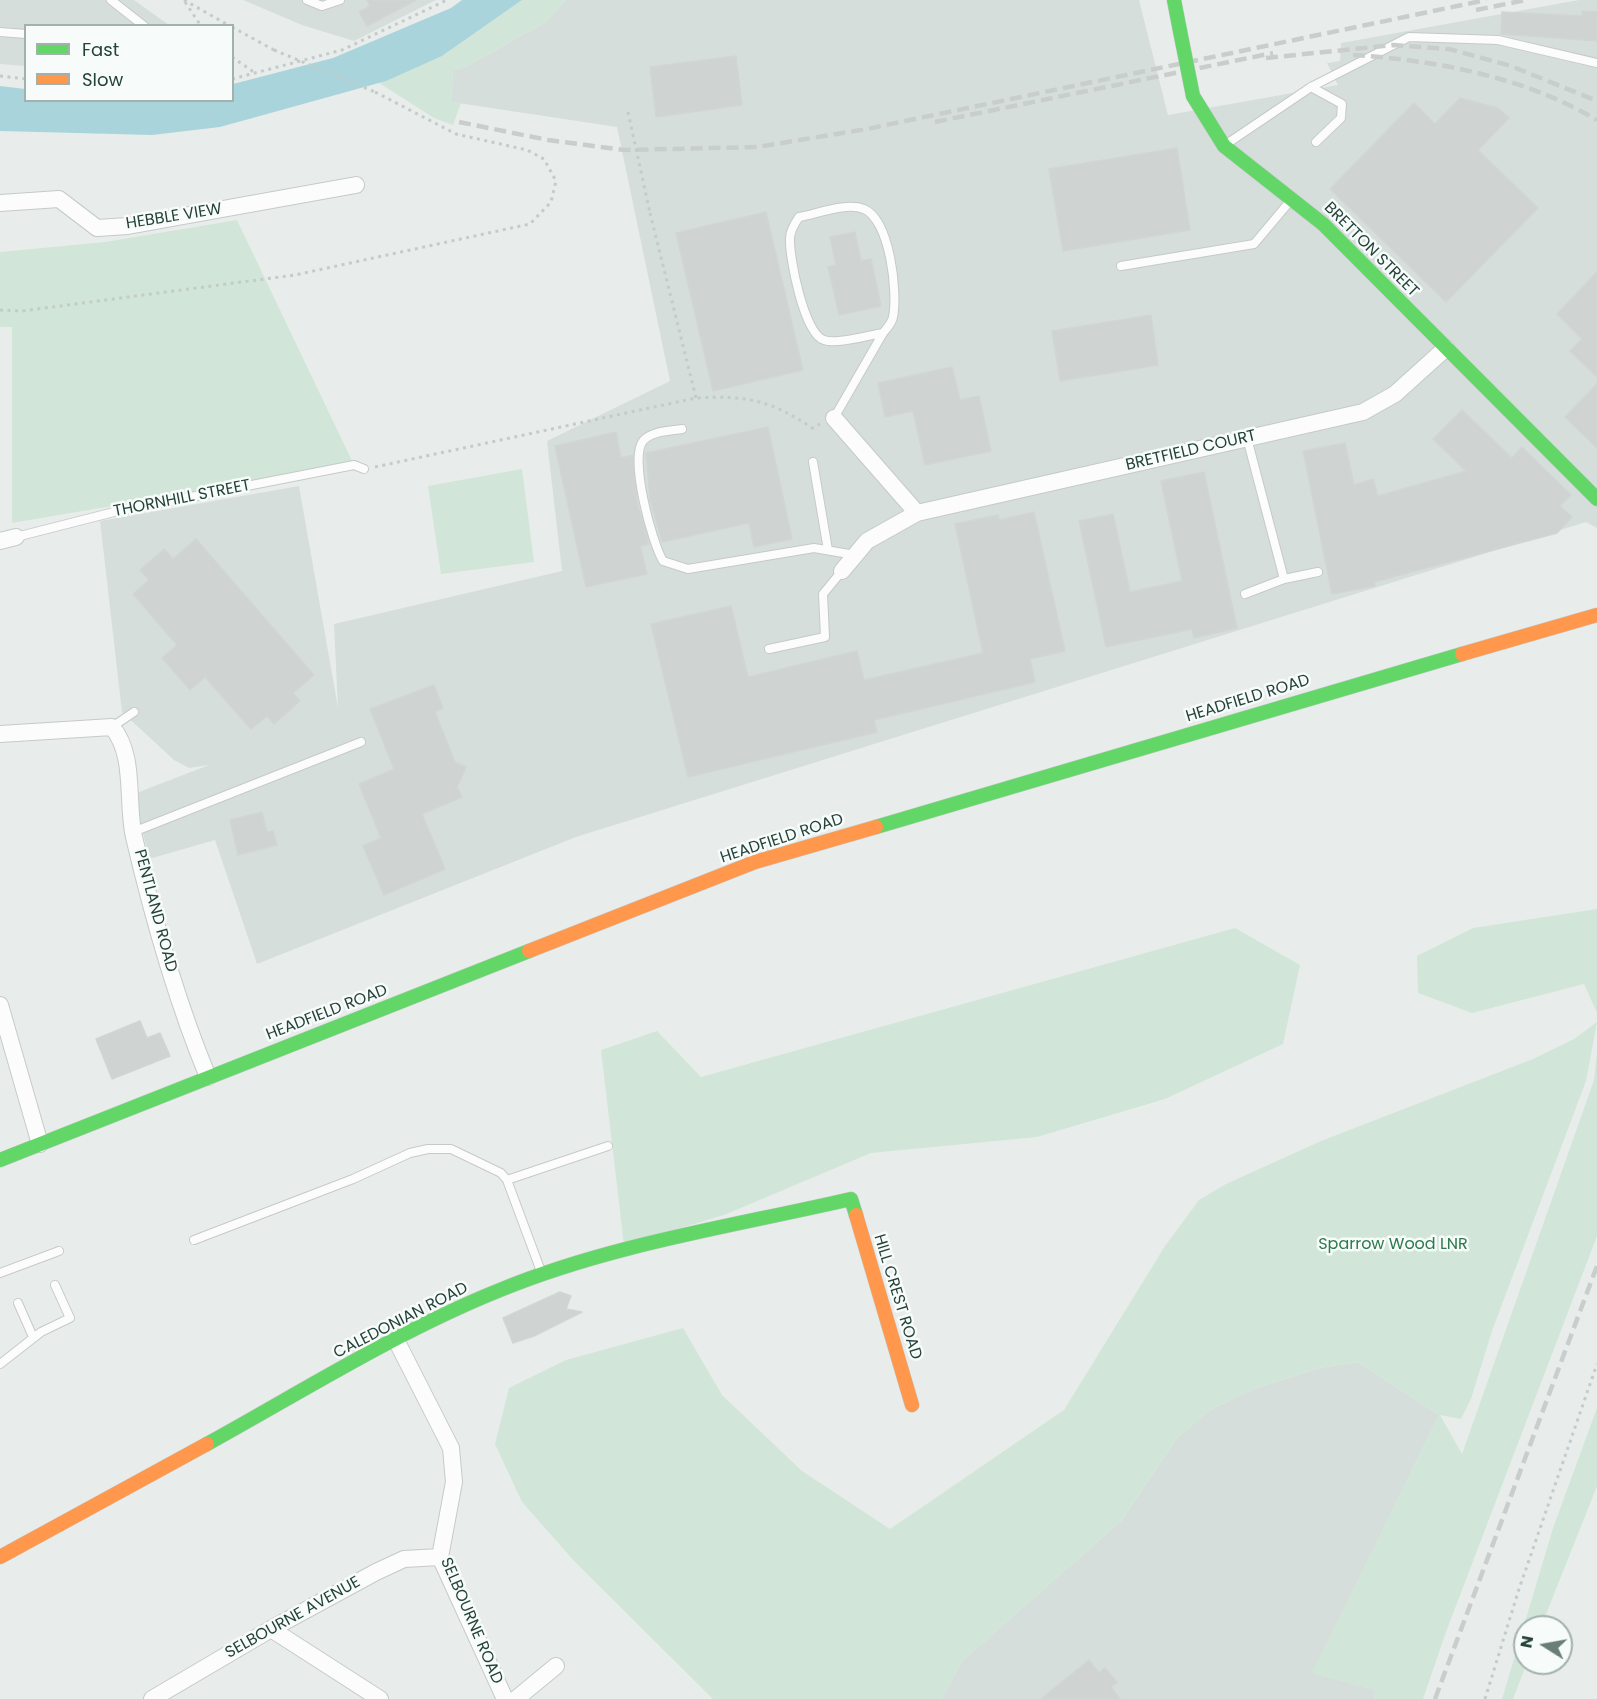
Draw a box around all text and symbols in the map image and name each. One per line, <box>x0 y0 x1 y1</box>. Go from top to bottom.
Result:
legend <box>24 24 234 102</box>
text: Fast <box>82 37 119 62</box>
text: Slow <box>82 67 123 92</box>
street label: BRETTON STREET <box>1320 199 1422 301</box>
street label: HEBBLE VIEW <box>125 200 223 234</box>
street label: BRETFIELD COURT <box>1124 427 1258 475</box>
street label: THORNHILL STREET <box>112 476 252 522</box>
street label: HEADFIELD ROAD <box>1184 671 1312 727</box>
street label: HEADFIELD ROAD <box>718 810 846 868</box>
street label: PENTLAND ROAD <box>129 848 181 974</box>
street label: HEADFIELD ROAD <box>264 981 390 1045</box>
street label: HILL CREST ROAD <box>869 1232 925 1362</box>
park label: Sparrow Wood LNR <box>1318 1235 1468 1255</box>
street label: CALEDONIAN ROAD <box>331 1279 471 1363</box>
street label: SELBOURNE ROAD <box>436 1555 506 1687</box>
street label: SELBOURNE AVENUE <box>222 1573 364 1663</box>
north arrow <box>1513 1615 1573 1675</box>
text: N <box>1514 1634 1539 1650</box>

